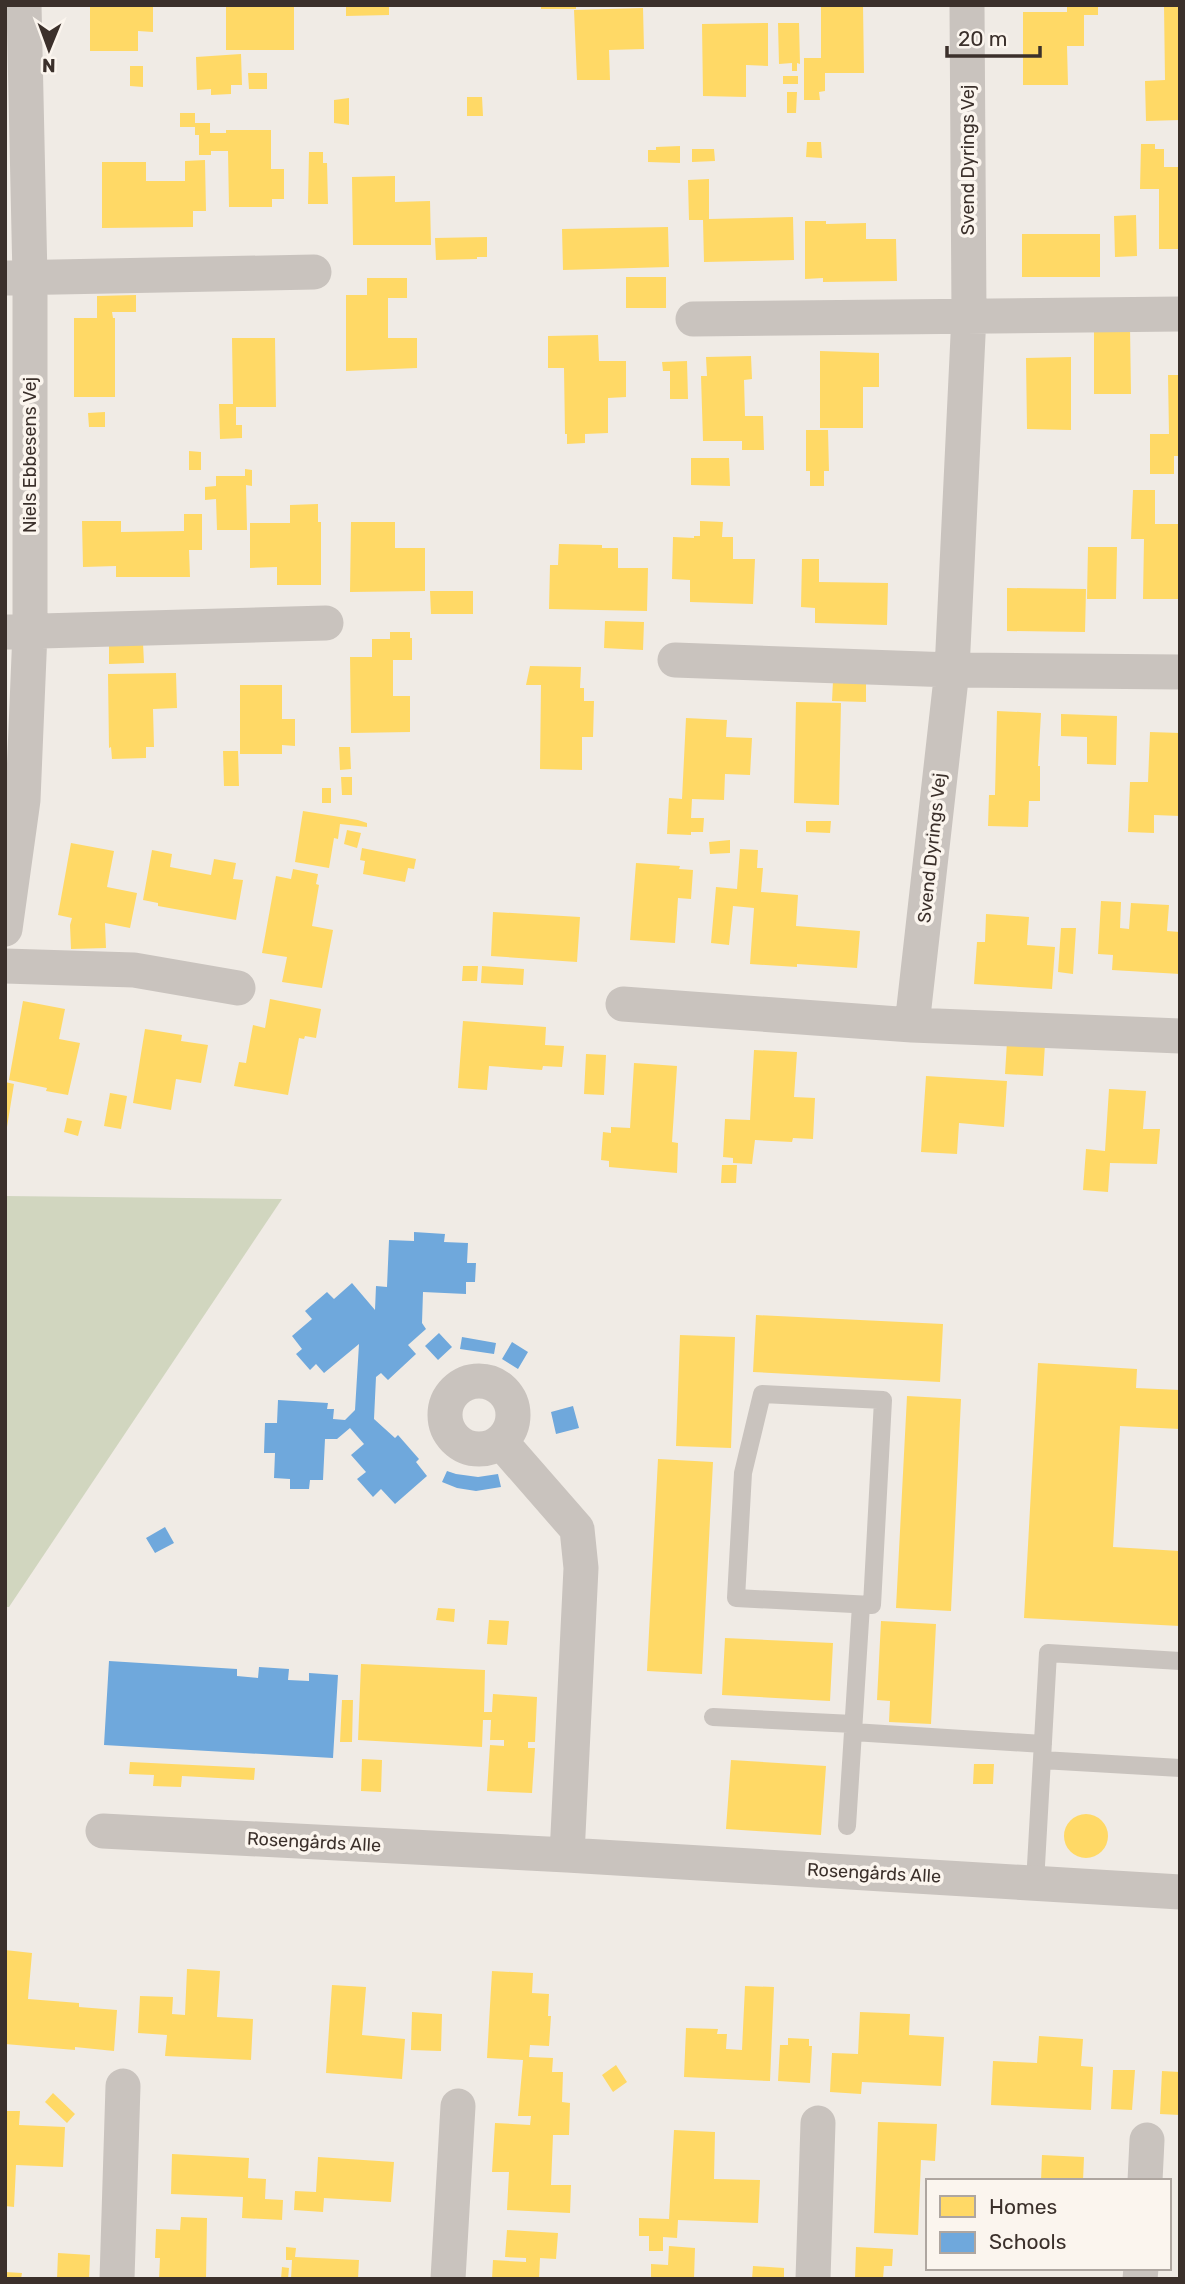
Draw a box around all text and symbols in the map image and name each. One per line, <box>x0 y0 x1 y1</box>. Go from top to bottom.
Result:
north arrow <box>14 14 84 84</box>
scale bar <box>947 14 1040 58</box>
text: 20 m <box>958 26 1007 51</box>
text: N <box>42 54 56 77</box>
street label: Svend Dyrings Vej <box>957 85 979 235</box>
street label: Niels Ebbesens Vej <box>19 377 41 533</box>
street label: Svend Dyrings Vej <box>913 772 951 924</box>
street label: Rosengårds Alle <box>246 1828 382 1856</box>
street label: Rosengårds Alle <box>806 1859 942 1887</box>
legend <box>926 2179 1171 2270</box>
text: Homes <box>989 2194 1057 2219</box>
text: Schools <box>989 2229 1066 2254</box>

